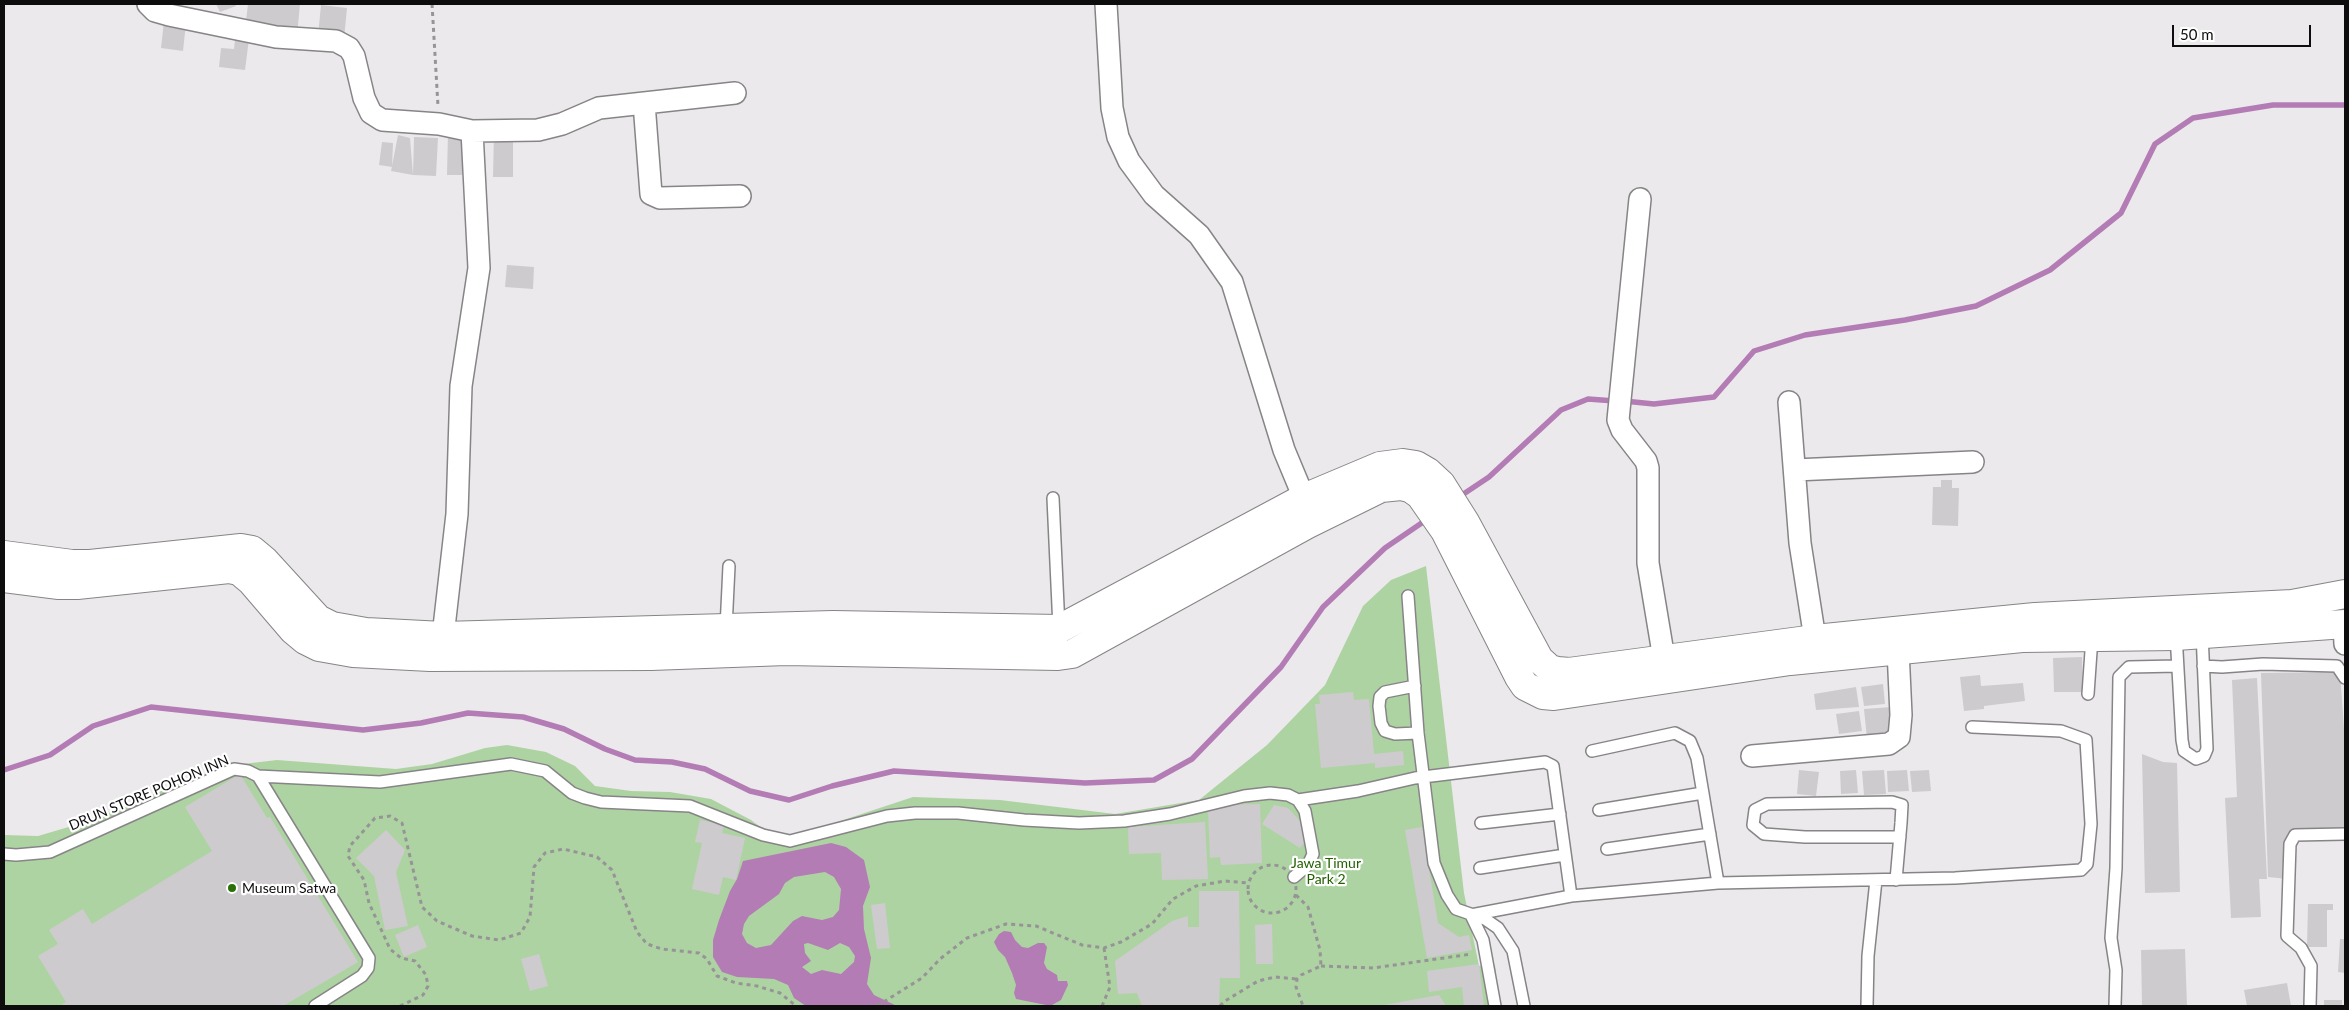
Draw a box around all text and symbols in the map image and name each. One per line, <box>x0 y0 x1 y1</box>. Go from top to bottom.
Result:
scale bar <box>2174 15 2313 47</box>
text: 50 m <box>2180 25 2214 43</box>
street label: DRUN STORE POHON INN <box>67 752 231 834</box>
park label: Jawa Timur Park 2 <box>1291 855 1361 888</box>
place label: Museum Satwa <box>242 880 336 896</box>
marker: Museum Satwa <box>226 882 238 894</box>

